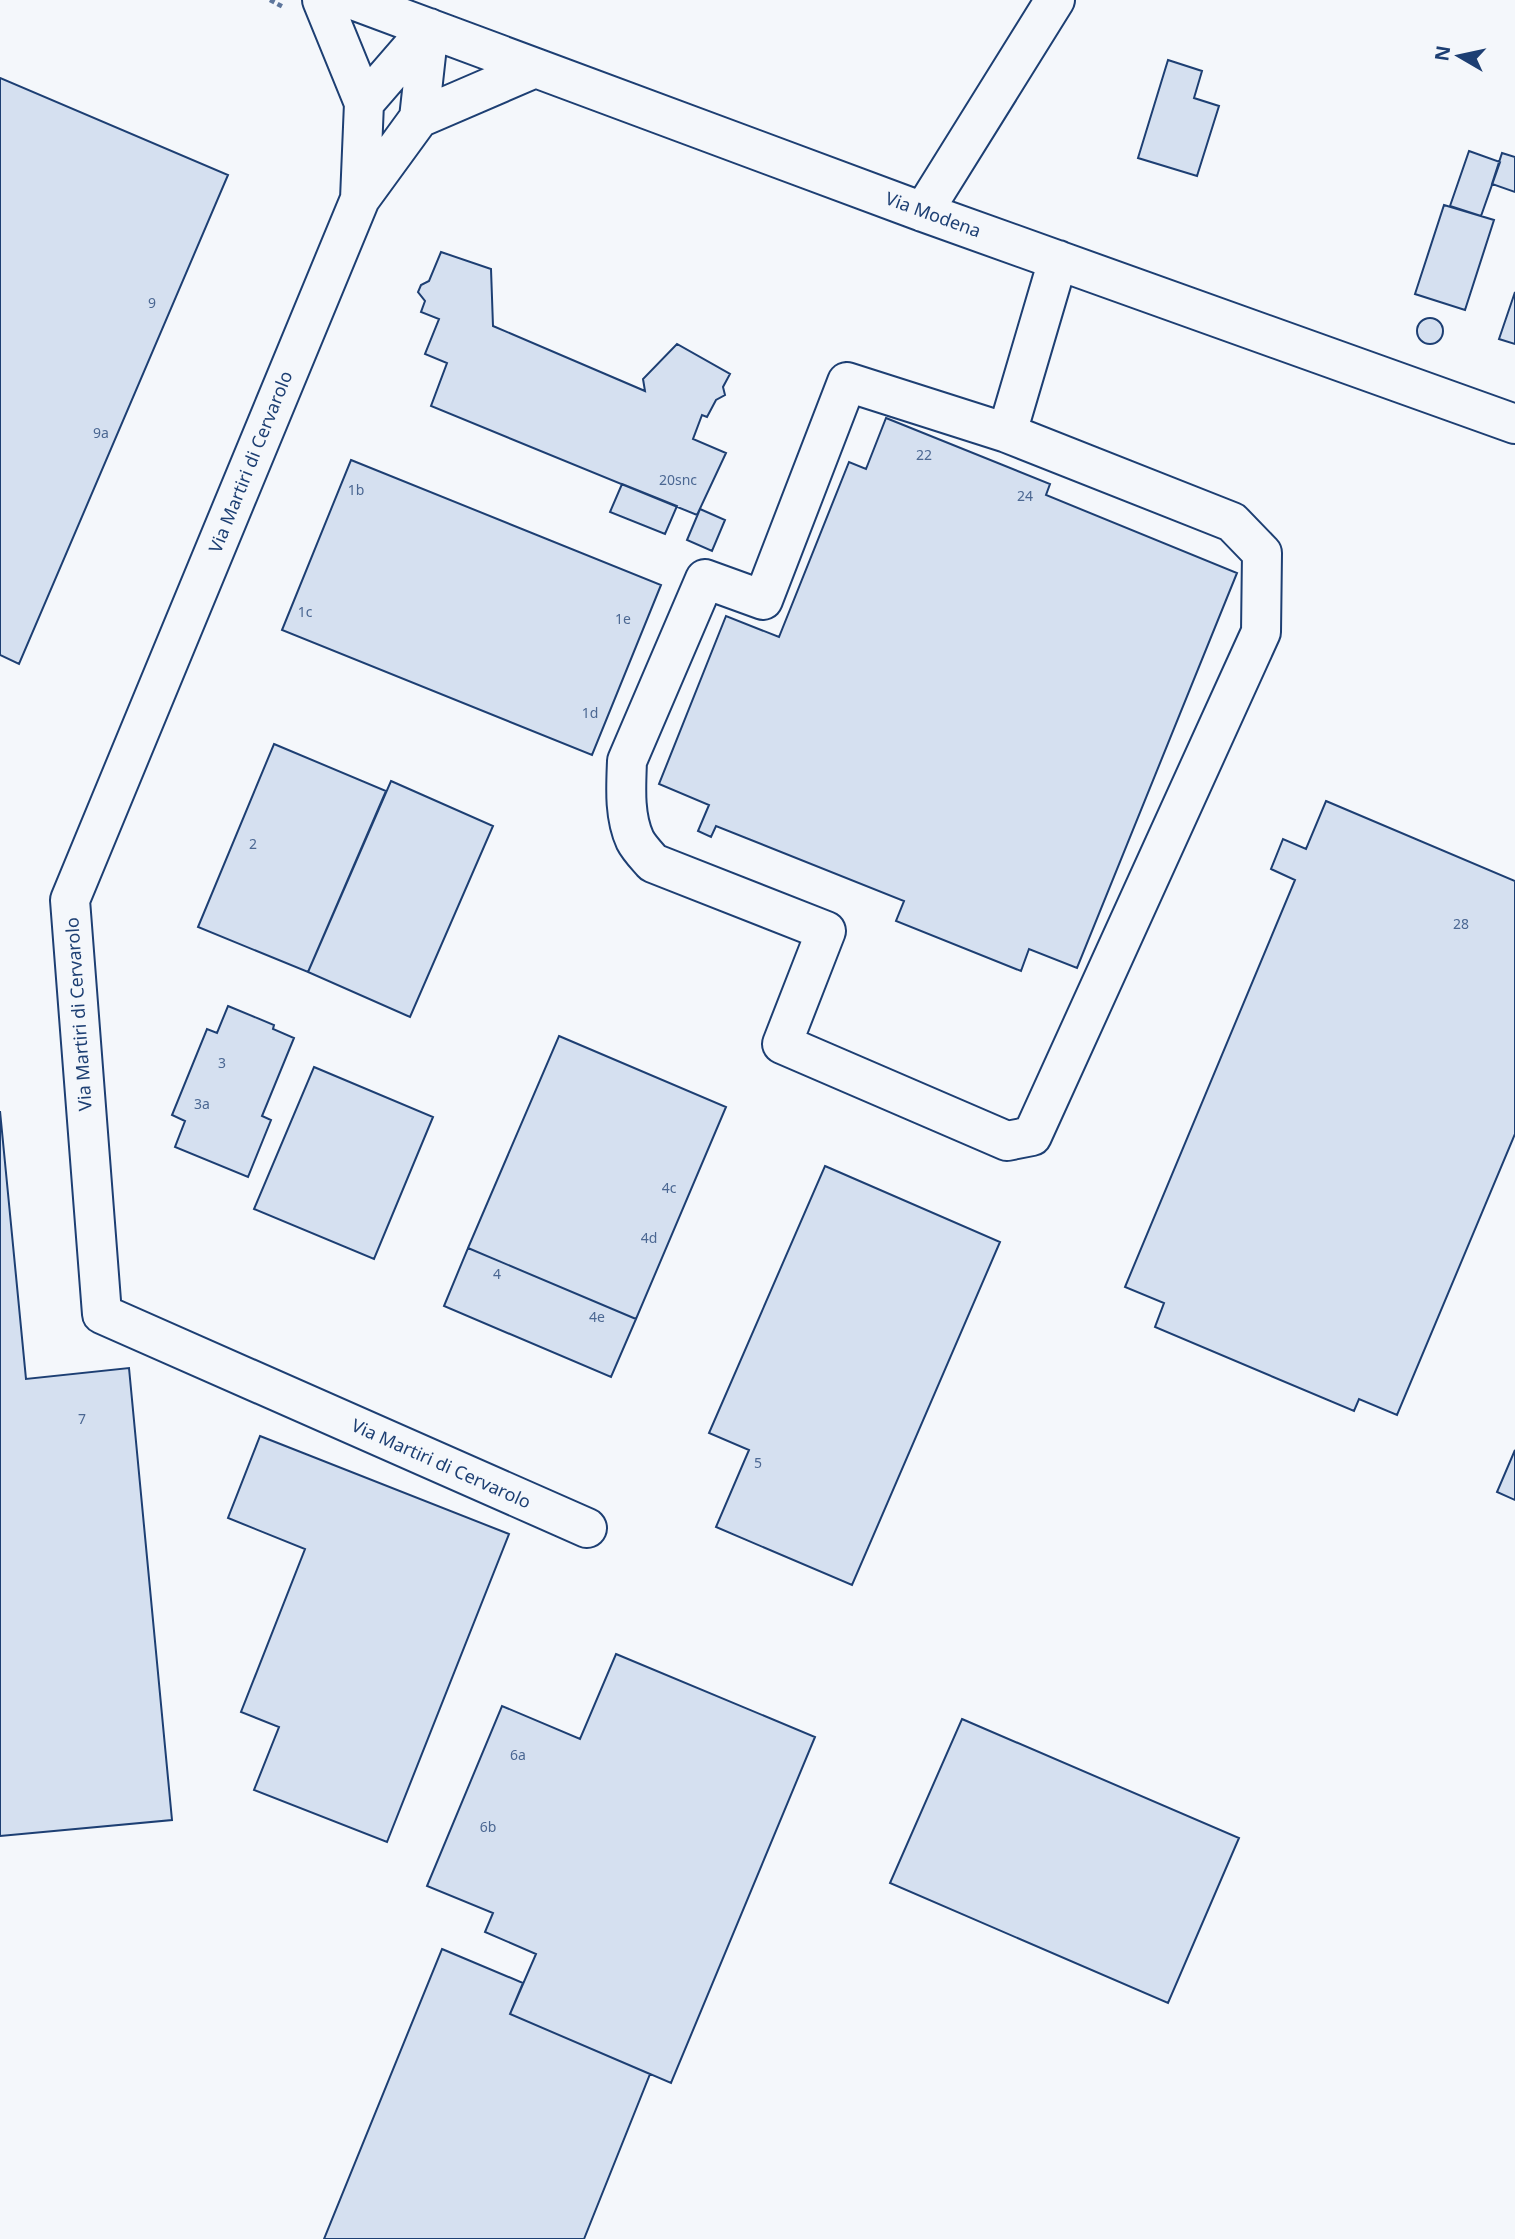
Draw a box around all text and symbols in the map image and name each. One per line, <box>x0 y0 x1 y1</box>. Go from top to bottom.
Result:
north arrow <box>1424 21 1494 91</box>
text: N <box>1428 44 1456 63</box>
street label: Via Modena <box>882 186 984 242</box>
house number: 9 <box>148 293 156 312</box>
street label: Via Martiri di Cervarolo <box>203 367 298 556</box>
house number: 9a <box>93 423 109 442</box>
house number: 22 <box>916 445 932 464</box>
house number: 20snc <box>659 470 697 489</box>
house number: 1b <box>348 480 364 499</box>
house number: 24 <box>1017 486 1033 505</box>
house number: 1c <box>298 602 313 621</box>
house number: 1e <box>615 609 631 628</box>
house number: 1d <box>582 703 598 722</box>
house number: 2 <box>249 834 257 853</box>
house number: 28 <box>1453 914 1469 933</box>
street label: Via Martiri di Cervarolo <box>59 916 97 1112</box>
house number: 3 <box>218 1053 226 1072</box>
house number: 3a <box>194 1094 210 1113</box>
house number: 4c <box>662 1178 677 1197</box>
house number: 4d <box>641 1228 657 1247</box>
house number: 4 <box>493 1264 501 1283</box>
house number: 4e <box>589 1307 605 1326</box>
house number: 7 <box>78 1409 86 1428</box>
street label: Via Martiri di Cervarolo <box>348 1413 535 1514</box>
house number: 5 <box>754 1453 762 1472</box>
house number: 6a <box>510 1745 526 1764</box>
house number: 6b <box>480 1817 496 1836</box>

